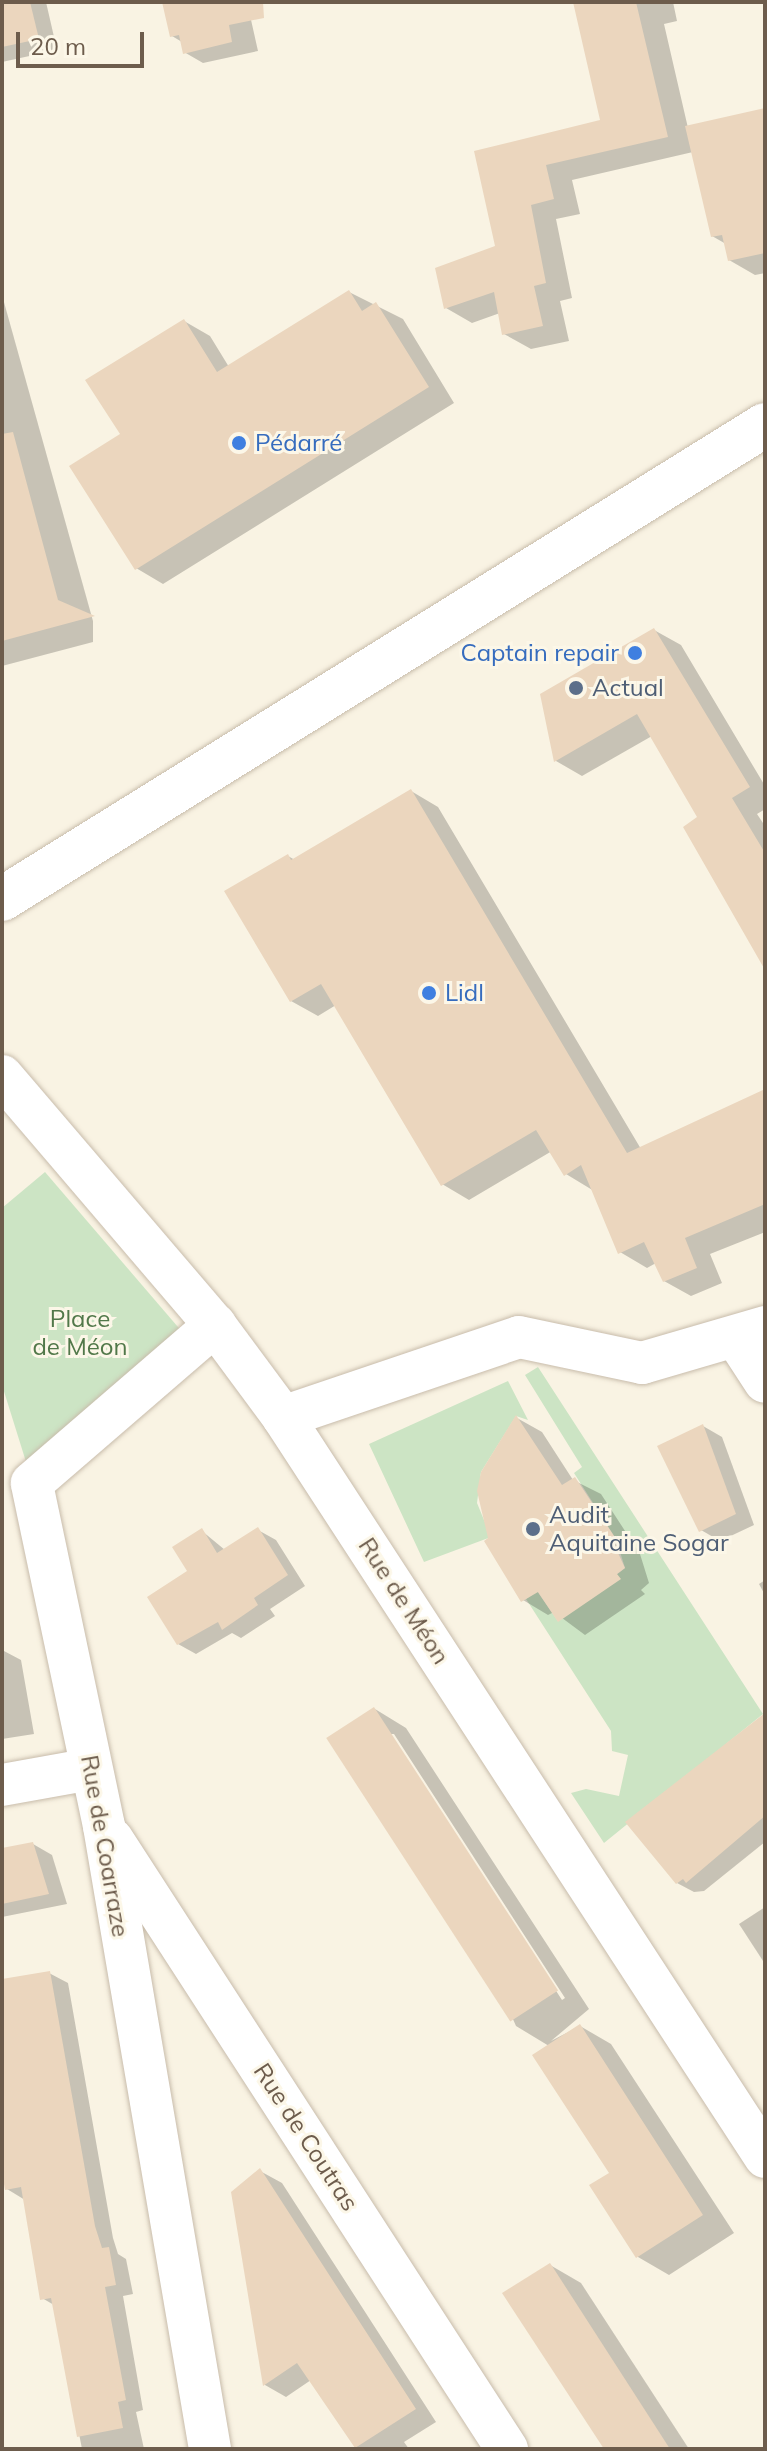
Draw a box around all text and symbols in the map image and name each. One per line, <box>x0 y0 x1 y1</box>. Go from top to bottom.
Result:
scale bar <box>20 16 148 66</box>
text: 20 m <box>30 31 86 61</box>
place label: Pédarré <box>255 429 342 457</box>
marker: Pédarré <box>230 434 248 452</box>
place label: Captain repair <box>461 639 619 667</box>
marker: Captain repair <box>626 644 644 662</box>
place label: Actual <box>592 674 664 702</box>
marker: Actual <box>567 679 585 697</box>
place label: Lidl <box>445 979 484 1007</box>
marker: Lidl <box>420 984 438 1002</box>
park label: Place de Méon <box>32 1305 128 1361</box>
place label: Audit Aquitaine Sogar <box>549 1501 729 1557</box>
marker: Audit Aquitaine Sogar <box>524 1520 542 1538</box>
street label: Rue de Méon <box>352 1532 456 1670</box>
street label: Rue de Coarraze <box>75 1753 135 1939</box>
street label: Rue de Coutras <box>248 2058 364 2216</box>

